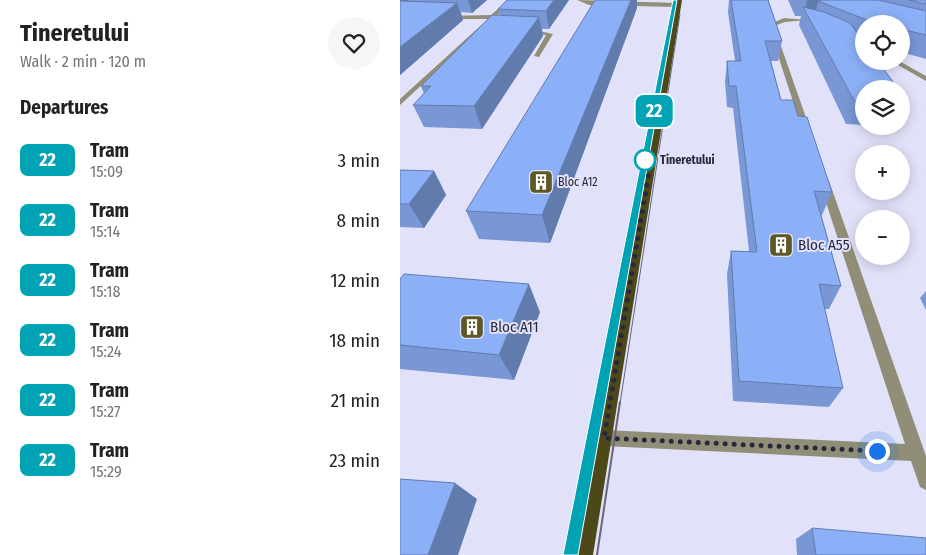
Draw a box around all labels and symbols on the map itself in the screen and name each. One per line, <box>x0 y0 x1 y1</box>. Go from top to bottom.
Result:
line badge: 22 <box>632 95 676 127</box>
marker: Tineretului <box>634 149 656 171</box>
place label: Tineretului <box>660 153 715 167</box>
building icon: Bloc A12 <box>528 169 554 195</box>
place label: Bloc A12 <box>558 175 598 189</box>
building icon: Bloc A55 <box>768 232 794 258</box>
place label: Bloc A55 <box>798 236 850 254</box>
building icon: Bloc A11 <box>459 314 485 340</box>
place label: Bloc A11 <box>490 318 539 336</box>
your location <box>865 439 890 464</box>

